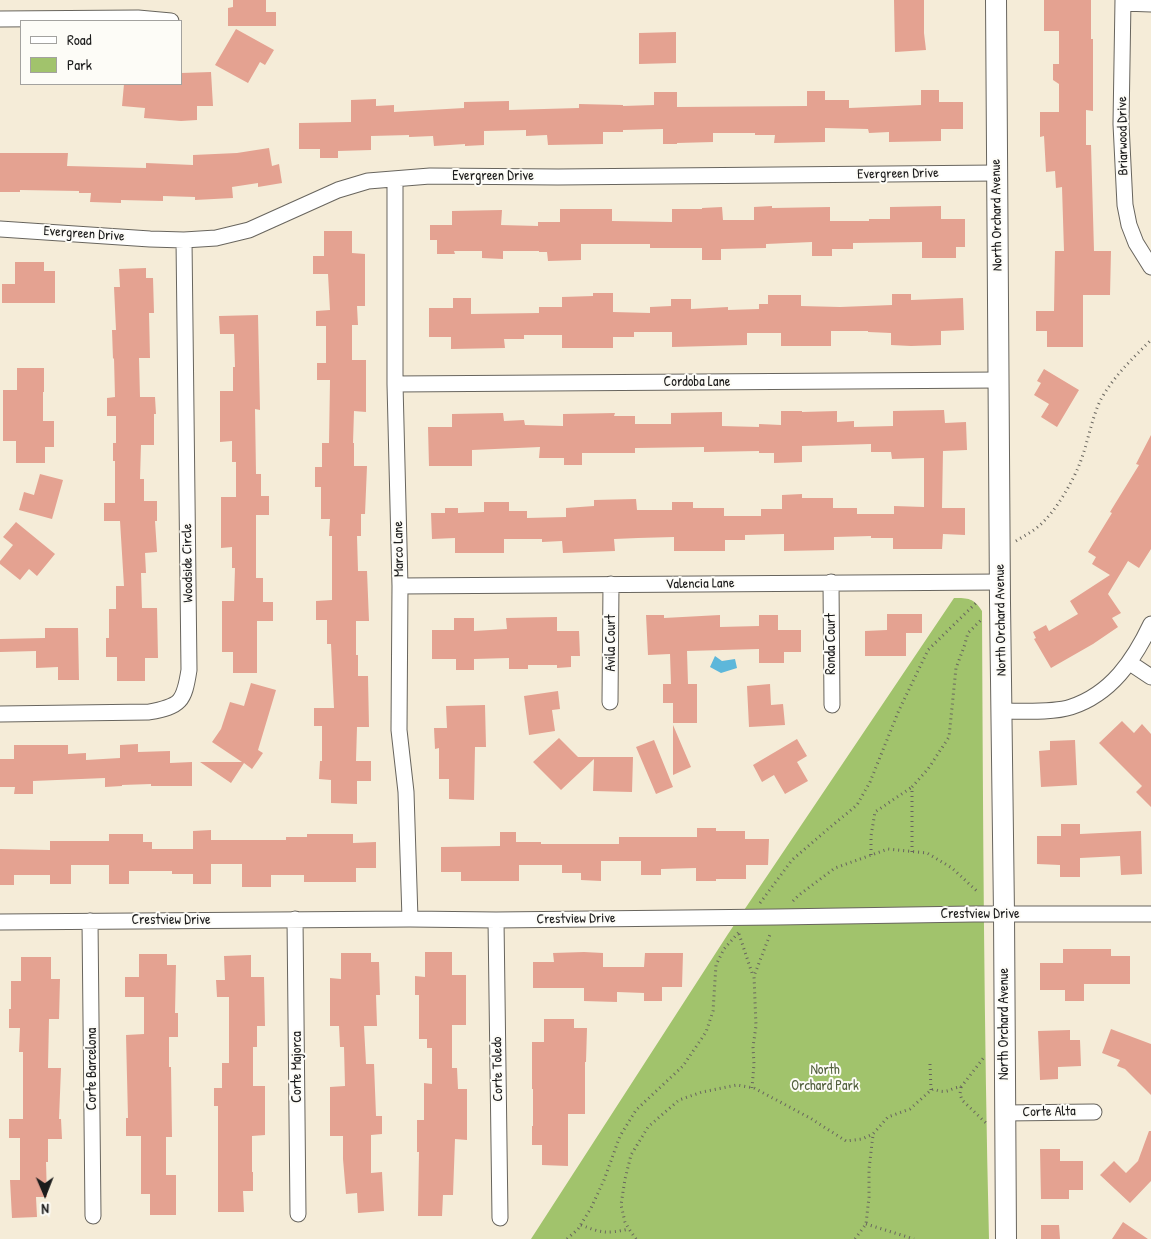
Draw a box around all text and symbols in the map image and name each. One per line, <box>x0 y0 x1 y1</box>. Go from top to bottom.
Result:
legend <box>20 20 182 85</box>
text: Road <box>67 29 92 50</box>
text: Park <box>67 54 92 75</box>
street label: Briarwood Drive <box>1114 96 1132 176</box>
street label: North Orchard Avenue <box>988 159 1006 271</box>
street label: Evergreen Drive <box>857 165 939 183</box>
street label: Evergreen Drive <box>452 168 534 184</box>
street label: Evergreen Drive <box>43 223 125 245</box>
street label: Cordoba Lane <box>664 374 730 390</box>
street label: Marco Lane <box>390 521 408 577</box>
street label: Woodside Circle <box>179 523 197 603</box>
street label: North Orchard Avenue <box>992 564 1010 676</box>
street label: Valencia Lane <box>665 575 735 593</box>
street label: Ronda Court <box>823 613 839 675</box>
street label: Avila Court <box>603 614 619 672</box>
street label: Crestview Drive <box>940 906 1020 922</box>
street label: Crestview Drive <box>536 910 616 928</box>
street label: Crestview Drive <box>131 912 211 928</box>
street label: North Orchard Avenue <box>996 968 1012 1080</box>
street label: Corte Barcelona <box>84 1028 100 1110</box>
street label: Corte Majorca <box>289 1031 305 1103</box>
street label: Corte Toledo <box>489 1036 507 1102</box>
park label: North Orchard Park <box>791 1062 859 1094</box>
street label: Corte Alta <box>1022 1103 1076 1121</box>
north arrow <box>20 1169 70 1219</box>
text: N <box>41 1200 49 1219</box>

